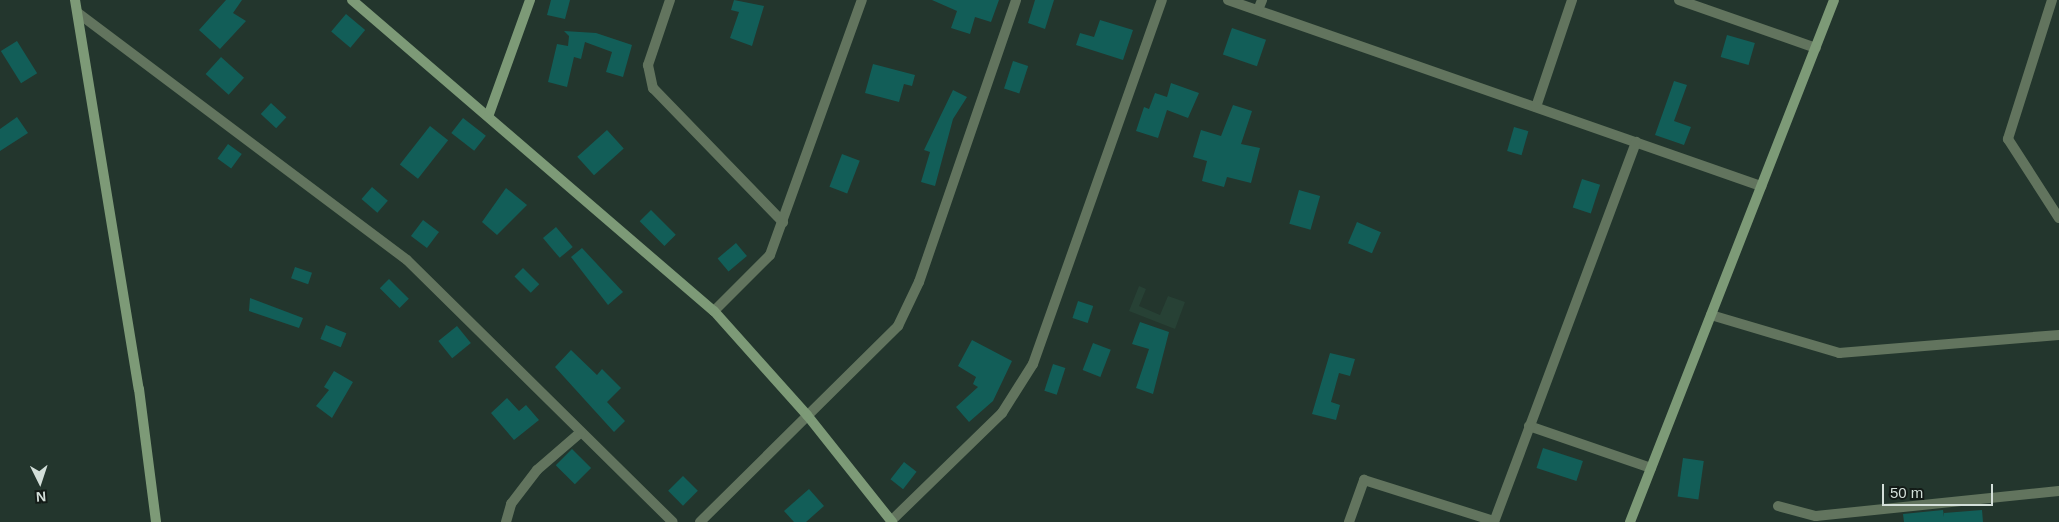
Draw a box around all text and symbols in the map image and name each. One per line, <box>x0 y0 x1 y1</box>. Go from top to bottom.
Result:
north arrow <box>15 457 65 507</box>
scale bar <box>1884 474 1995 506</box>
text: 50 m <box>1890 484 1923 501</box>
text: N <box>35 489 47 505</box>

